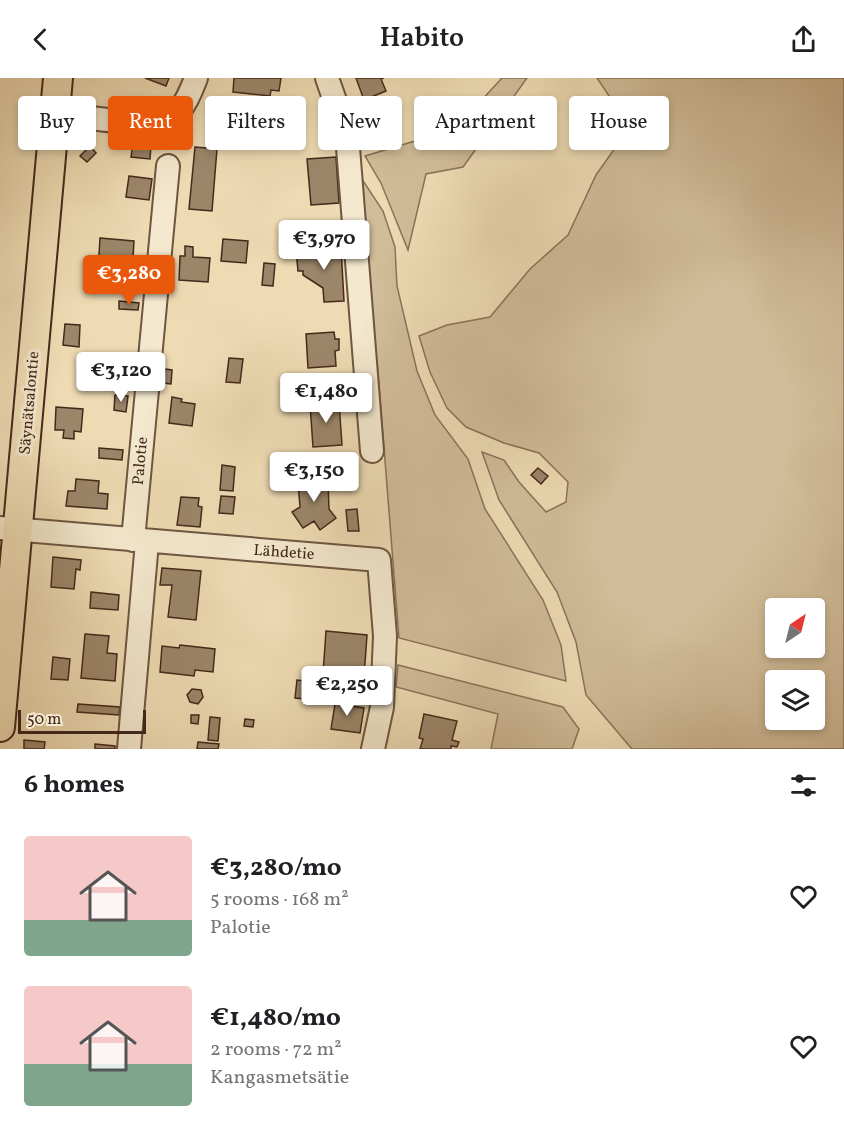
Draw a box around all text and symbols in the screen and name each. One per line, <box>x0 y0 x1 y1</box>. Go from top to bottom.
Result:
text: Habito <box>380 20 464 58</box>
icon: back <box>24 23 57 56</box>
icon: share <box>787 23 820 56</box>
chip: Buy <box>18 96 96 150</box>
chip: Rent <box>108 96 193 150</box>
chip: Filters <box>205 96 306 150</box>
chip: New <box>318 96 402 150</box>
chip: Apartment <box>414 96 557 150</box>
chip: House <box>569 96 669 150</box>
pin: €3,970 <box>275 220 373 271</box>
text: €3,970 <box>293 225 355 253</box>
pin: €3,280 <box>80 255 178 306</box>
text: €3,280 <box>97 260 161 288</box>
street label: Säynätsalontie <box>15 350 45 456</box>
pin: €3,120 <box>72 352 170 403</box>
text: €3,120 <box>90 357 152 385</box>
pin: €1,480 <box>277 373 375 424</box>
text: €1,480 <box>294 378 358 406</box>
street label: Palotie <box>128 436 154 486</box>
pin: €3,150 <box>265 452 363 503</box>
text: €3,150 <box>284 457 344 485</box>
street label: Lähdetie <box>253 540 315 566</box>
north arrow <box>765 598 825 658</box>
map controls <box>765 598 825 730</box>
pin: €2,250 <box>298 666 396 717</box>
button: layers <box>765 670 825 730</box>
text: €2,250 <box>315 671 379 699</box>
scale bar <box>18 707 146 734</box>
text: 50 m <box>27 709 61 731</box>
text: 6 homes <box>24 767 125 803</box>
icon: filters <box>787 769 820 802</box>
text: €3,280/mo <box>210 850 342 886</box>
icon: home <box>72 860 144 932</box>
icon: heart <box>787 880 820 913</box>
text: 5 rooms · 168 m² <box>210 886 349 914</box>
text: Palotie <box>210 914 271 942</box>
text: €1,480/mo <box>210 1000 341 1036</box>
icon: home <box>72 1010 144 1082</box>
icon: heart <box>787 1030 820 1063</box>
text: 2 rooms · 72 m² <box>210 1036 342 1064</box>
text: Kangasmetsätie <box>210 1064 349 1092</box>

